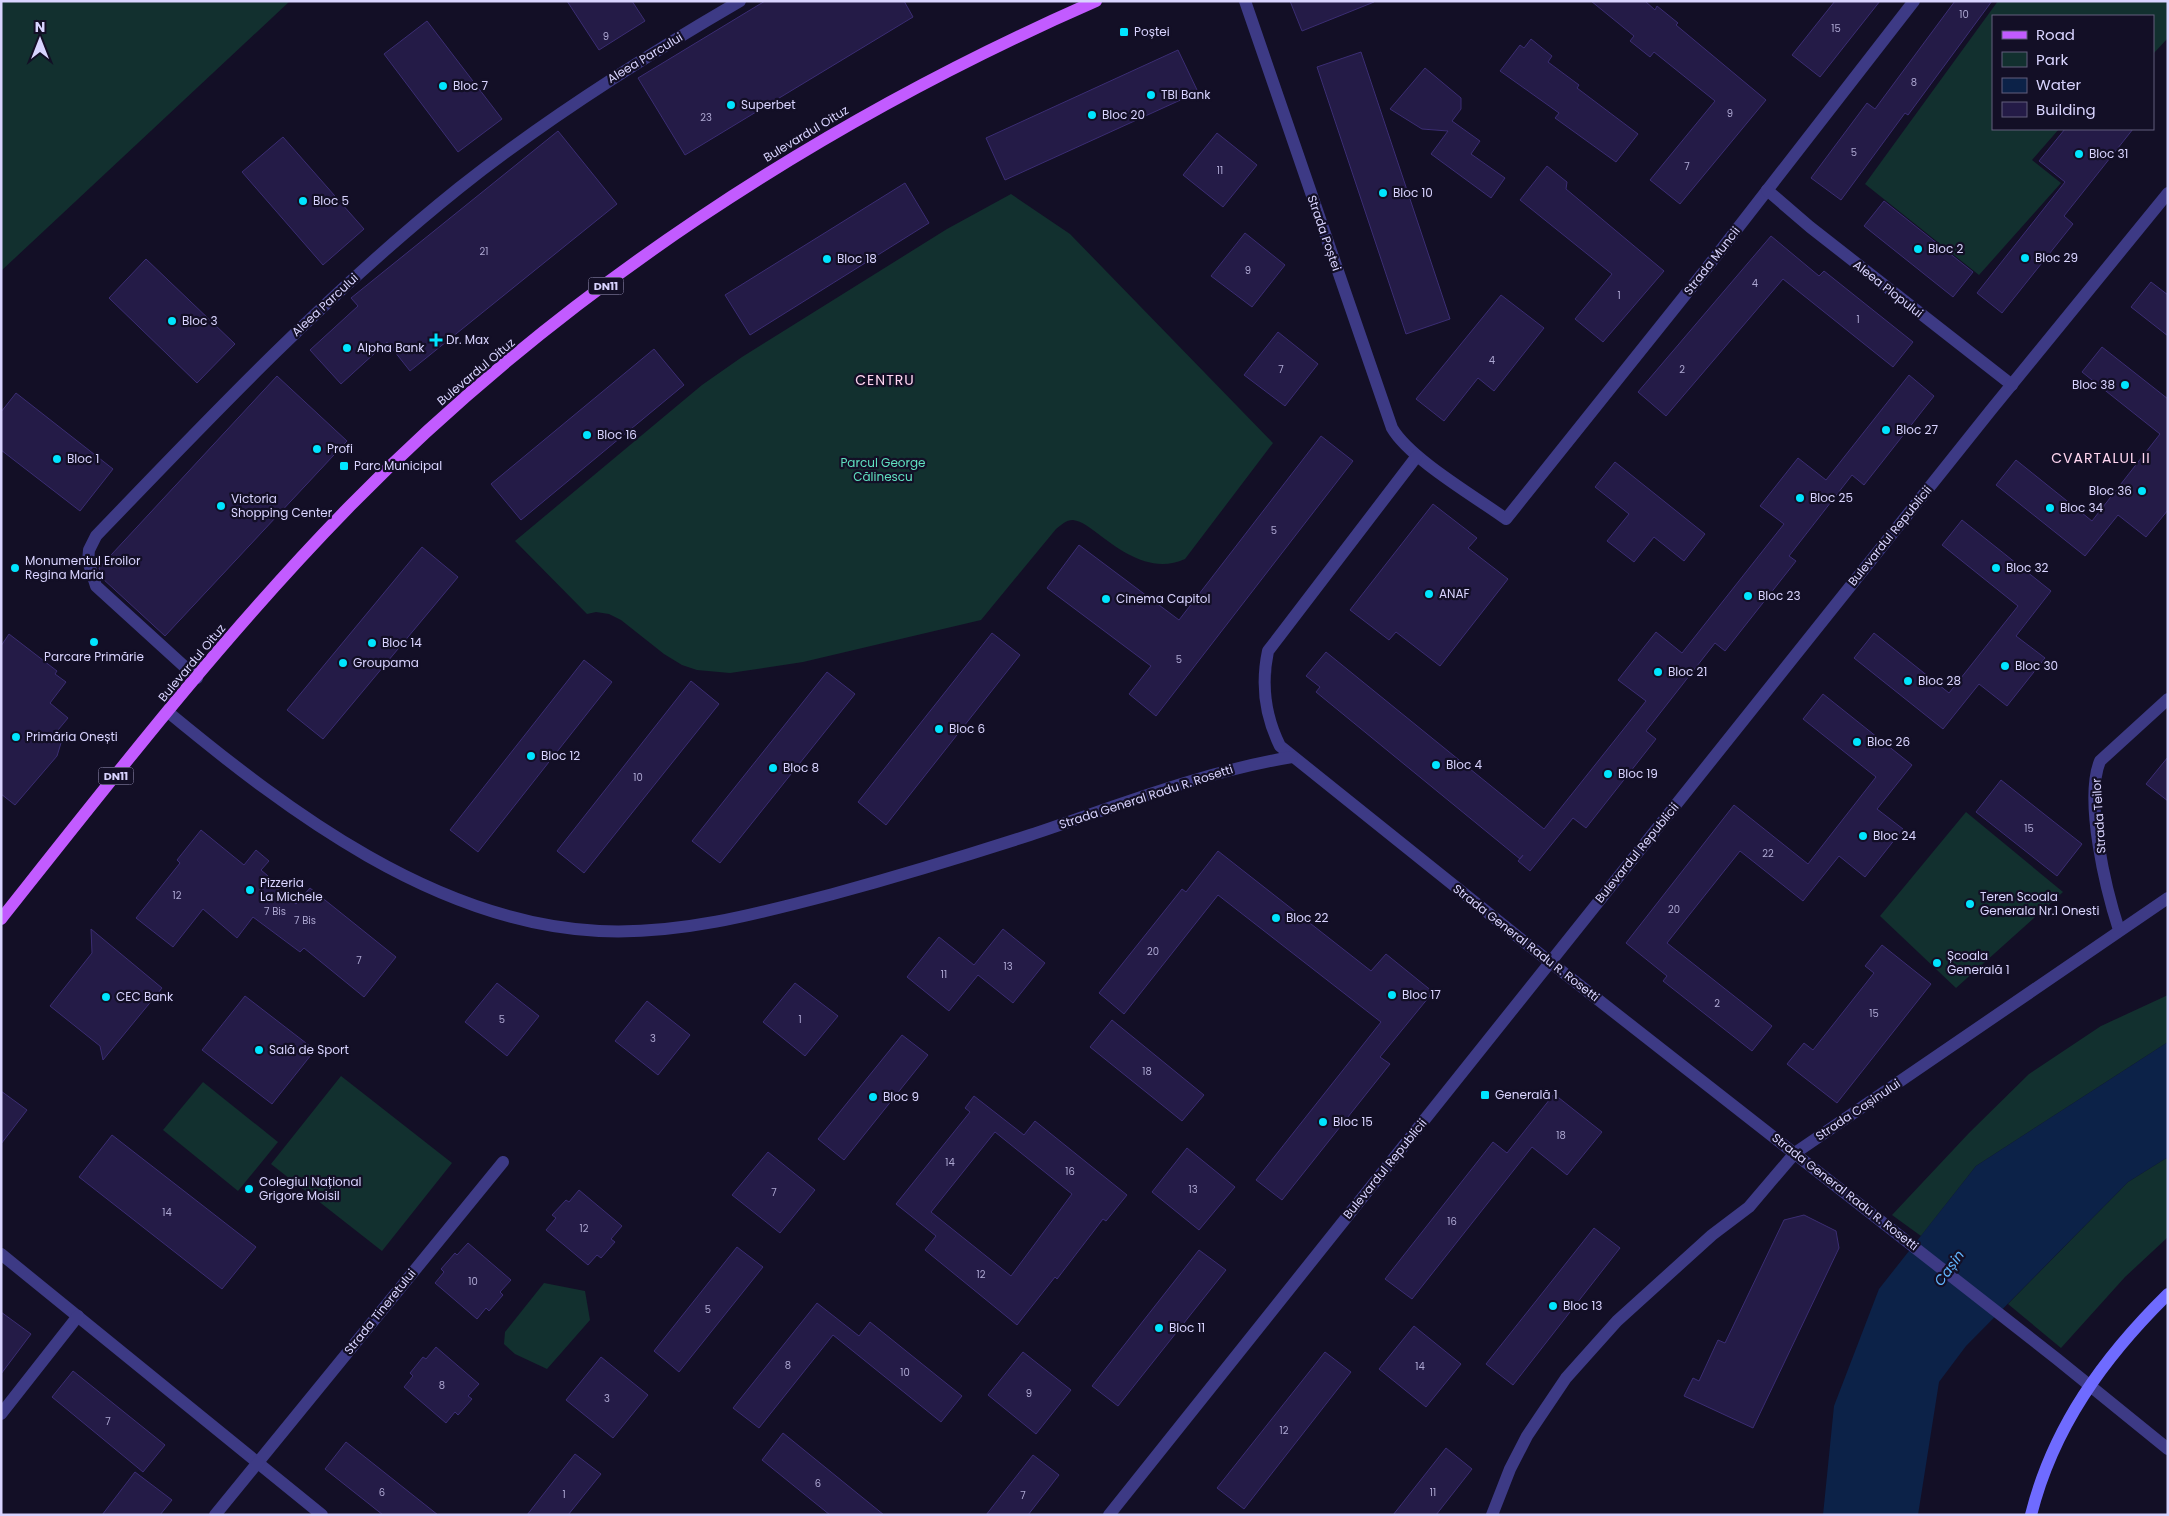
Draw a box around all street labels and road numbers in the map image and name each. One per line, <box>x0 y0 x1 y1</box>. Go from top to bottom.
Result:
street label: Aleea Parcului <box>604 28 686 87</box>
street label: Bulevardul Oituz <box>760 101 852 166</box>
street label: Strada Poștei <box>1304 193 1345 273</box>
street label: Strada Muncii <box>1680 223 1744 298</box>
street label: Aleea Plopului <box>1850 256 1927 321</box>
street label: Aleea Parcului <box>288 269 362 340</box>
road number: DN11 <box>588 278 624 294</box>
street label: Bulevardul Oituz <box>433 334 518 409</box>
street label: Bulevardul Republicii <box>1844 482 1935 589</box>
street label: Bulevardul Oituz <box>154 620 229 705</box>
street label: Strada General Radu R. Rosetti <box>1057 760 1235 833</box>
road number: DN11 <box>98 768 134 784</box>
street label: Strada Teilor <box>2087 777 2110 854</box>
street label: Bulevardul Republicii <box>1591 799 1682 906</box>
street label: Strada General Radu R. Rosetti <box>1449 880 1603 1005</box>
street label: Strada Cașinului <box>1812 1075 1904 1144</box>
street label: Bulevardul Republicii <box>1339 1115 1430 1222</box>
street label: Strada General Radu R. Rosetti <box>1768 1129 1922 1254</box>
street label: Strada Tineretului <box>340 1265 419 1358</box>

